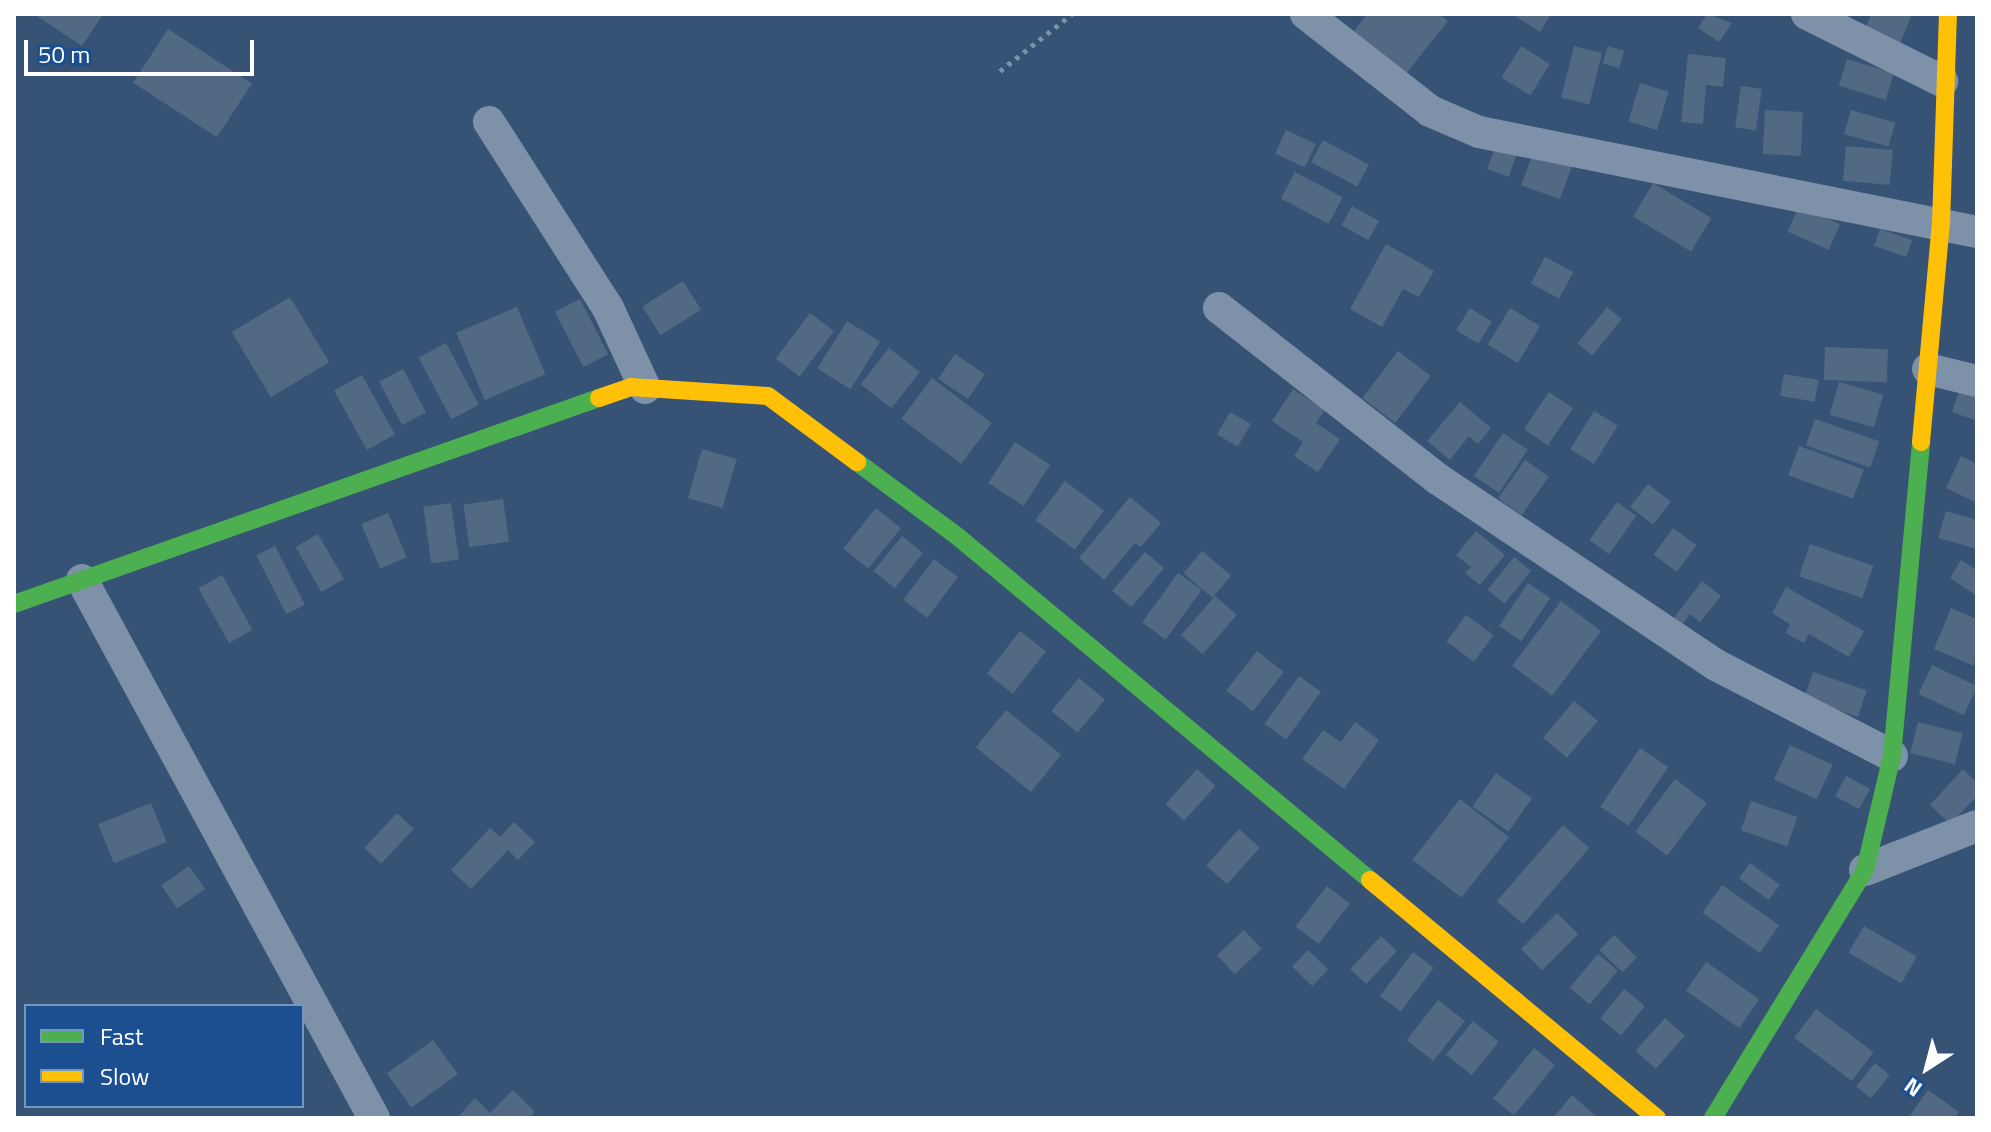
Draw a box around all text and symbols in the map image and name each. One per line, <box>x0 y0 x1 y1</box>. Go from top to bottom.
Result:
scale bar <box>28 24 258 74</box>
text: 50 m <box>38 36 90 72</box>
legend <box>24 1004 304 1108</box>
text: Fast <box>100 1018 143 1054</box>
north arrow <box>1887 1028 1967 1108</box>
text: Slow <box>100 1058 149 1094</box>
text: N <box>1897 1069 1929 1106</box>

